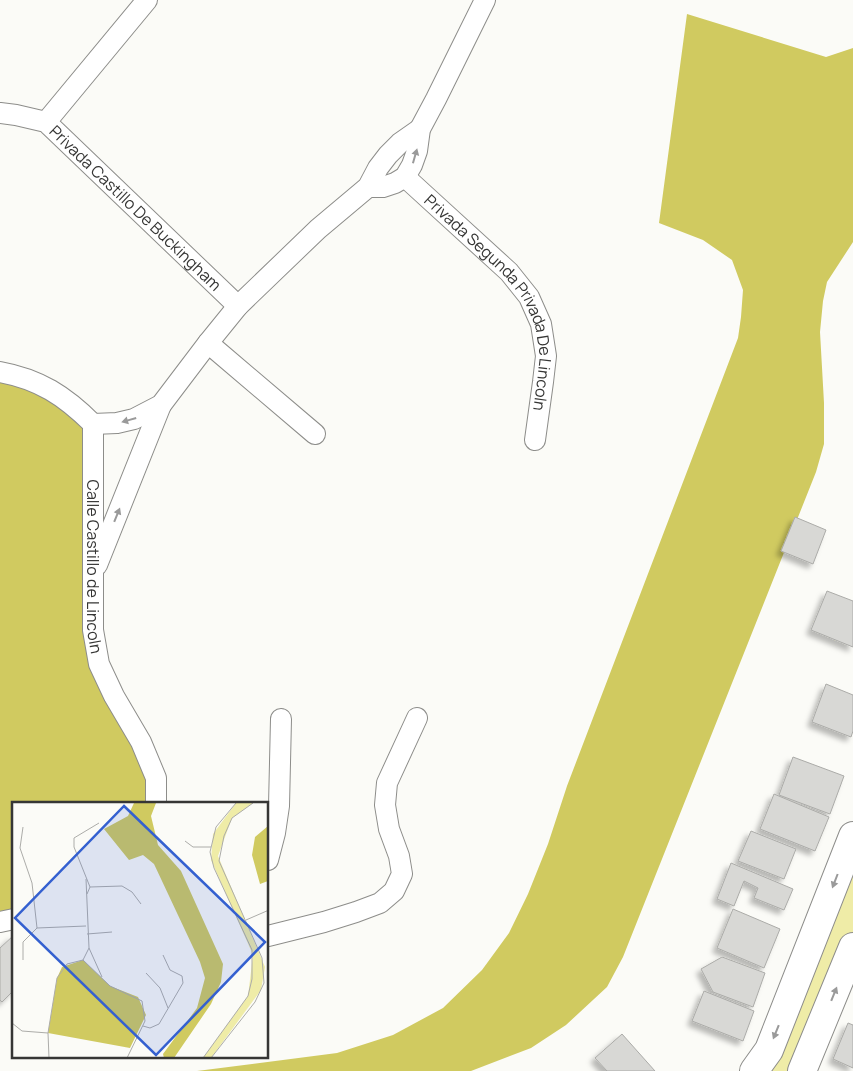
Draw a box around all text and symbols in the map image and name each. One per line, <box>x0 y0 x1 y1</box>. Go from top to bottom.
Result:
street label: Privada Castillo De Buckingham <box>45 120 226 296</box>
one-way arrow <box>411 149 419 164</box>
street label: Privada Segunda Privada De Lincoln <box>420 189 557 412</box>
one-way arrow <box>121 416 136 424</box>
street label: Calle Castillo de Lincoln <box>82 479 108 655</box>
one-way arrow <box>114 507 121 522</box>
inset map <box>12 802 269 1058</box>
one-way arrow <box>831 874 839 889</box>
one-way arrow <box>830 986 838 1001</box>
one-way arrow <box>772 1025 779 1040</box>

